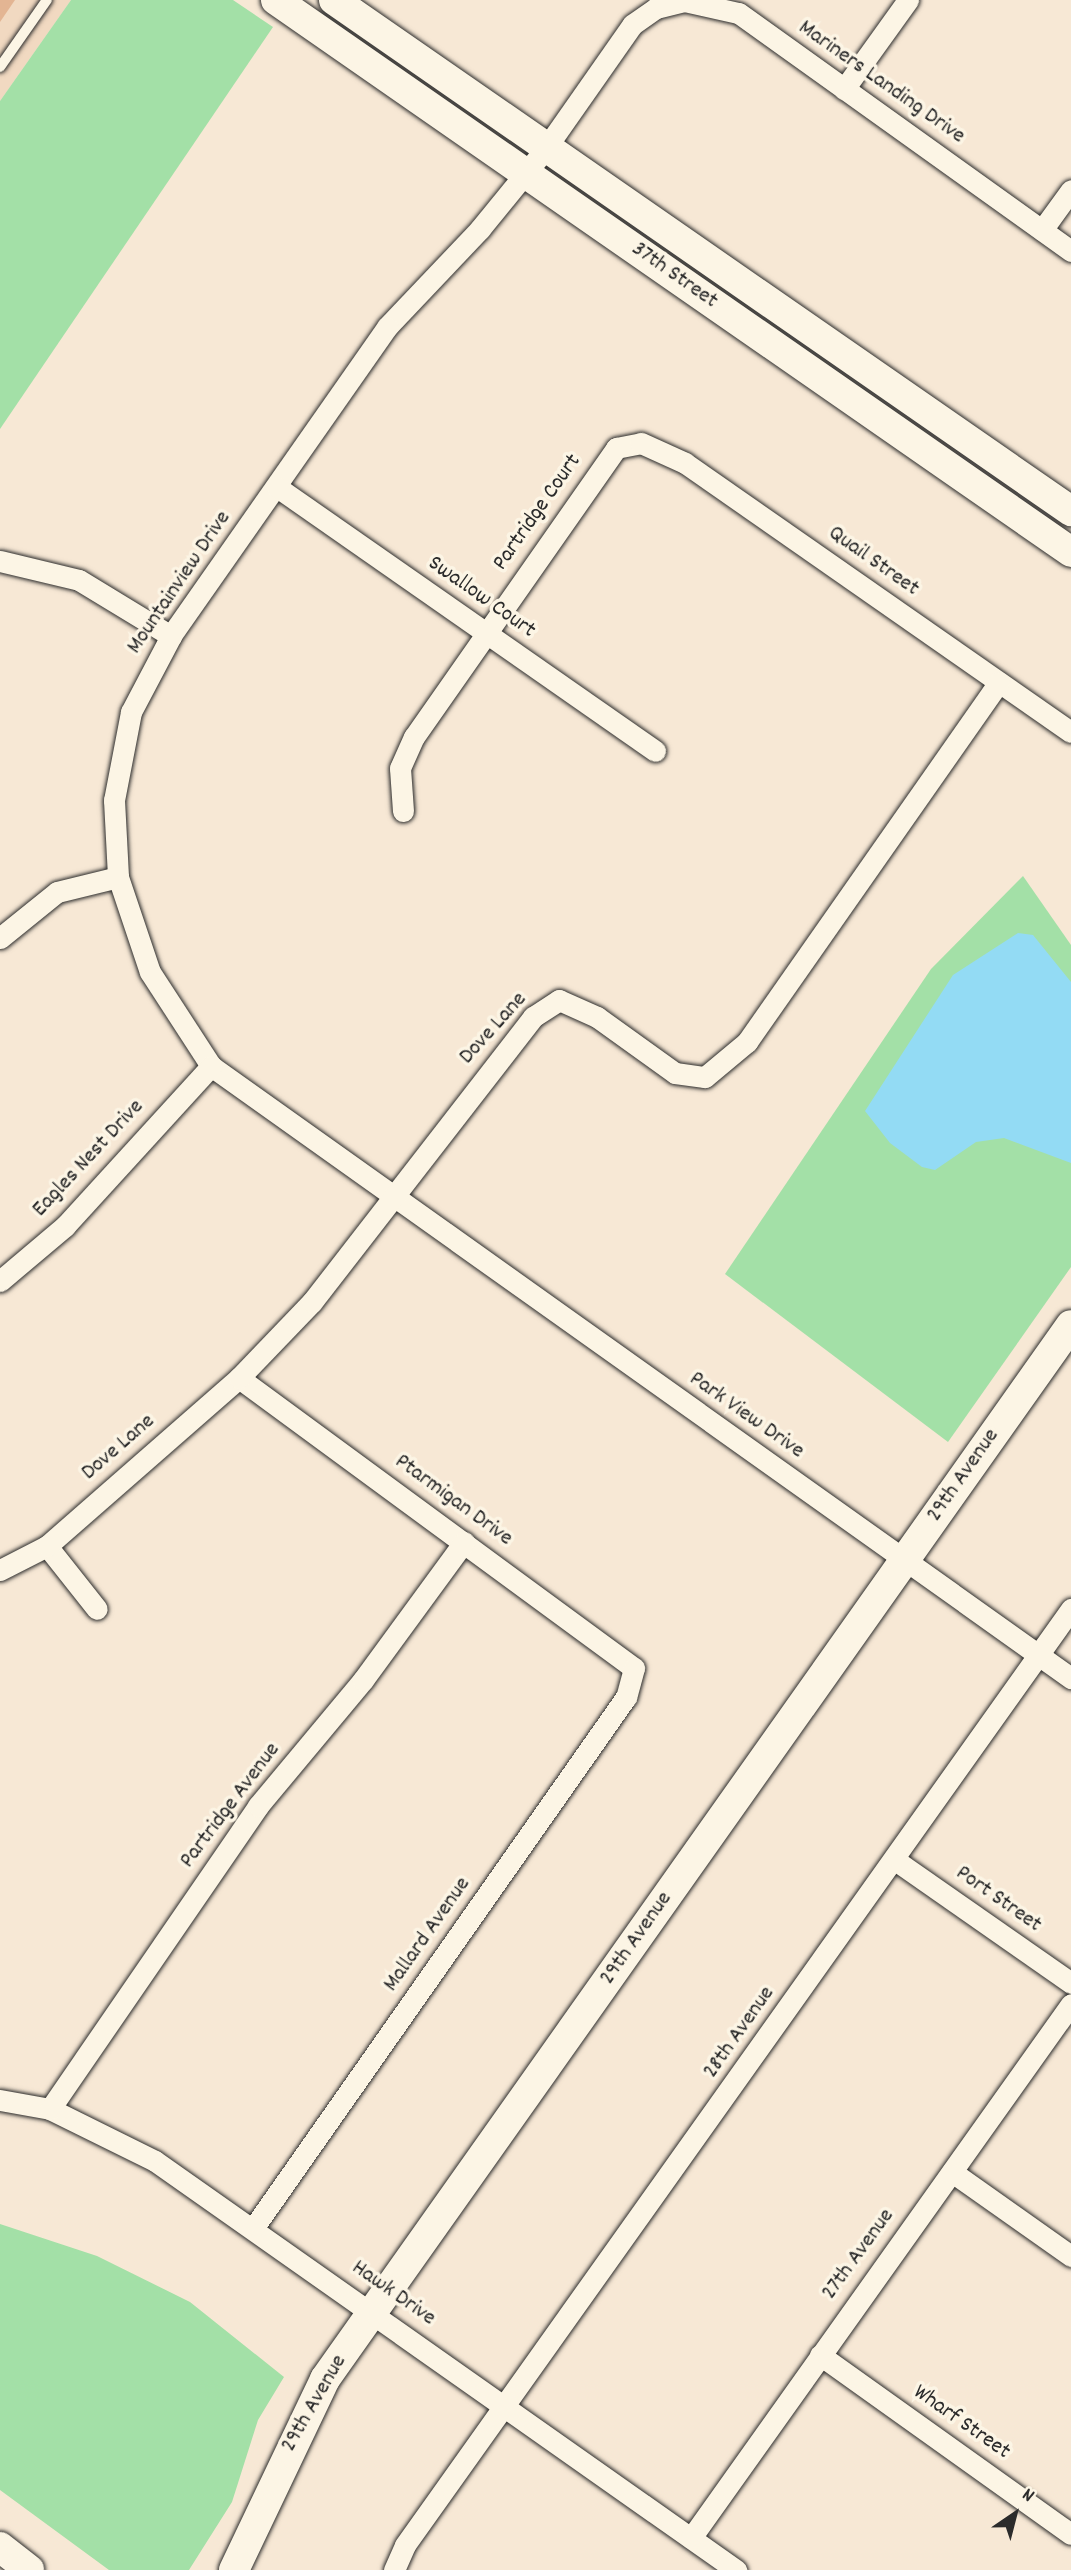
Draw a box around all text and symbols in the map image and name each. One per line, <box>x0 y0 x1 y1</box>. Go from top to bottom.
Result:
street label: Mariners Landing Drive <box>792 15 970 151</box>
street label: 37th Street <box>625 236 723 316</box>
street label: Partridge Court <box>488 449 588 577</box>
street label: Mountainview Drive <box>122 506 238 660</box>
street label: Quail Street <box>822 521 924 603</box>
street label: Swallow Court <box>422 551 540 645</box>
street label: Dove Lane <box>454 987 534 1071</box>
street label: Eagles Nest Drive <box>27 1094 151 1224</box>
street label: Park View Drive <box>683 1366 809 1466</box>
street label: Dove Lane <box>77 1409 161 1487</box>
street label: 29th Avenue <box>922 1424 1006 1528</box>
street label: Ptarmigan Drive <box>389 1449 517 1553</box>
street label: Partridge Avenue <box>175 1738 287 1874</box>
street label: Port Street <box>950 1860 1046 1940</box>
street label: Mallard Avenue <box>378 1872 478 1998</box>
street label: 29th Avenue <box>595 1887 679 1991</box>
street label: 28th Avenue <box>698 1981 782 2085</box>
street label: 27th Avenue <box>817 2204 901 2306</box>
street label: Hawk Drive <box>346 2255 440 2333</box>
street label: 29th Avenue <box>276 2350 354 2458</box>
street label: Wharf Street <box>907 2379 1015 2467</box>
north arrow <box>980 2479 1050 2549</box>
text: N <box>1016 2483 1039 2510</box>

